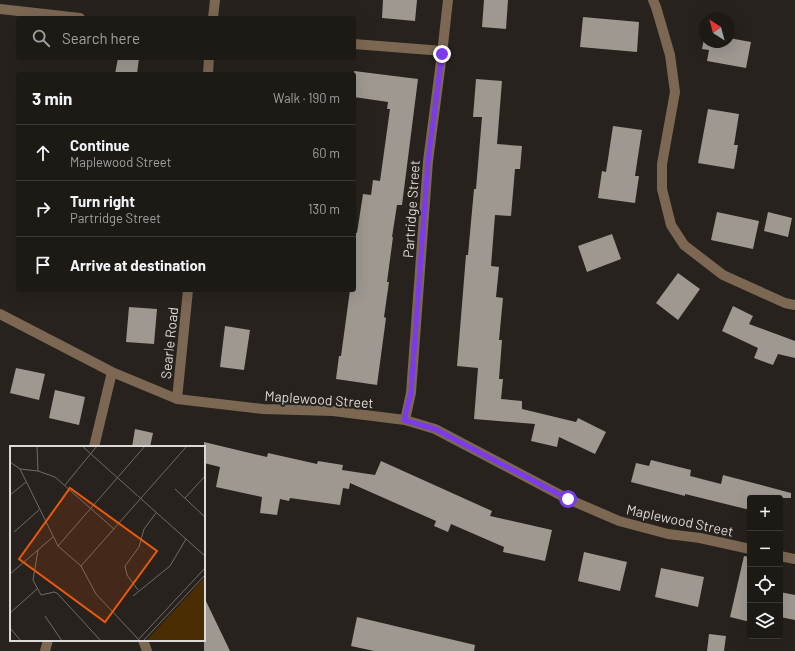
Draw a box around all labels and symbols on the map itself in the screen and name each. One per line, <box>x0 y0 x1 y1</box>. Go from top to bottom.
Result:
north arrow <box>699 12 735 48</box>
route end <box>433 45 451 63</box>
street label: Partridge Street <box>399 159 423 259</box>
street label: Searle Road <box>157 306 181 380</box>
street label: Maplewood Street <box>264 387 374 411</box>
inset map <box>10 446 205 641</box>
route start <box>559 490 577 508</box>
street label: Maplewood Street <box>625 500 735 540</box>

